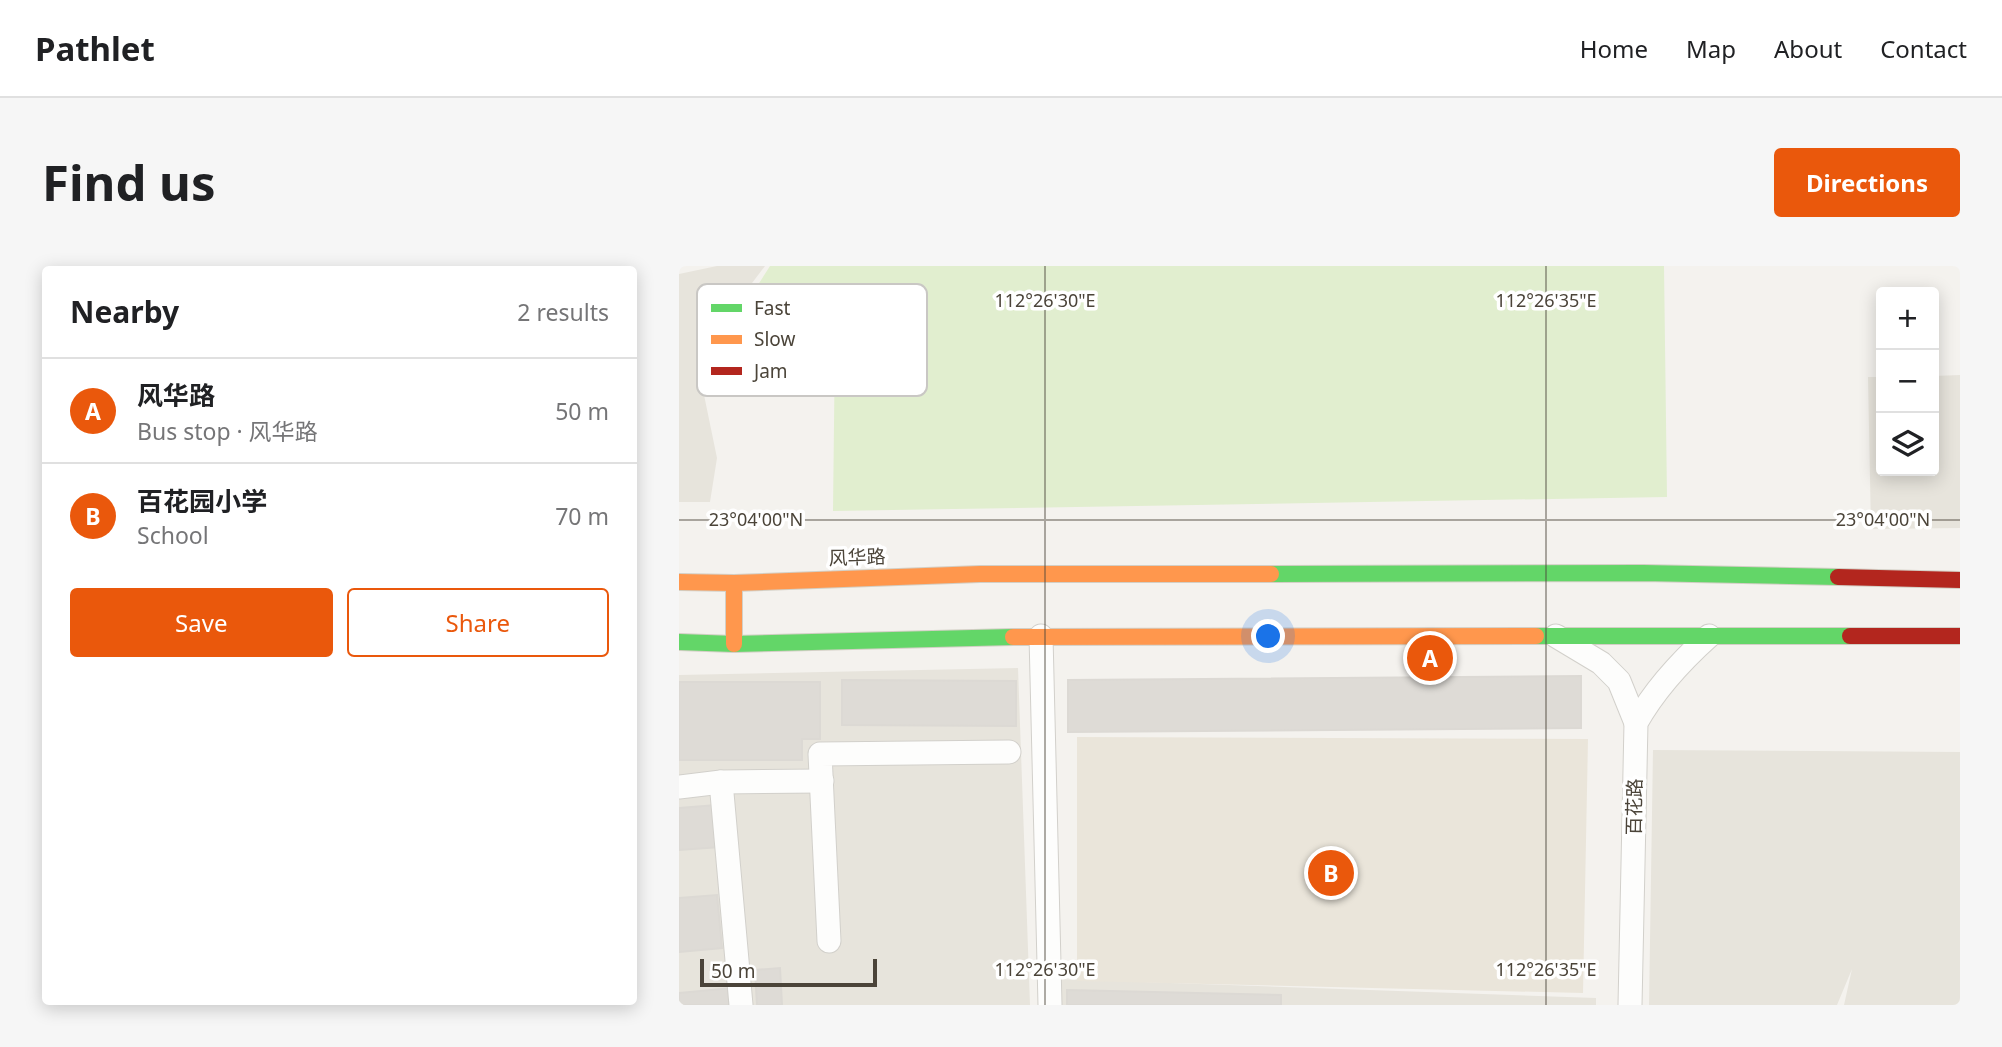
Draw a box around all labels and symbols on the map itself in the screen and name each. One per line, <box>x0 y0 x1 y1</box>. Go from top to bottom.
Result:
legend <box>697 284 927 396</box>
text: 112°26'30"E <box>994 288 1096 312</box>
text: 112°26'35"E <box>1495 288 1597 312</box>
text: Fast <box>754 295 791 321</box>
text: Slow <box>754 326 795 352</box>
text: Jam <box>752 358 788 384</box>
text: 23°04'00"N <box>709 507 803 531</box>
text: 23°04'00"N <box>1836 507 1930 531</box>
street label: 风华路 <box>828 543 886 571</box>
your location <box>1251 619 1285 653</box>
pin: A <box>1407 632 1453 684</box>
street label: 百花路 <box>1621 778 1647 836</box>
pin: B <box>1308 847 1354 899</box>
scale bar <box>700 956 877 988</box>
text: 112°26'30"E <box>994 957 1096 981</box>
text: 112°26'35"E <box>1495 957 1597 981</box>

